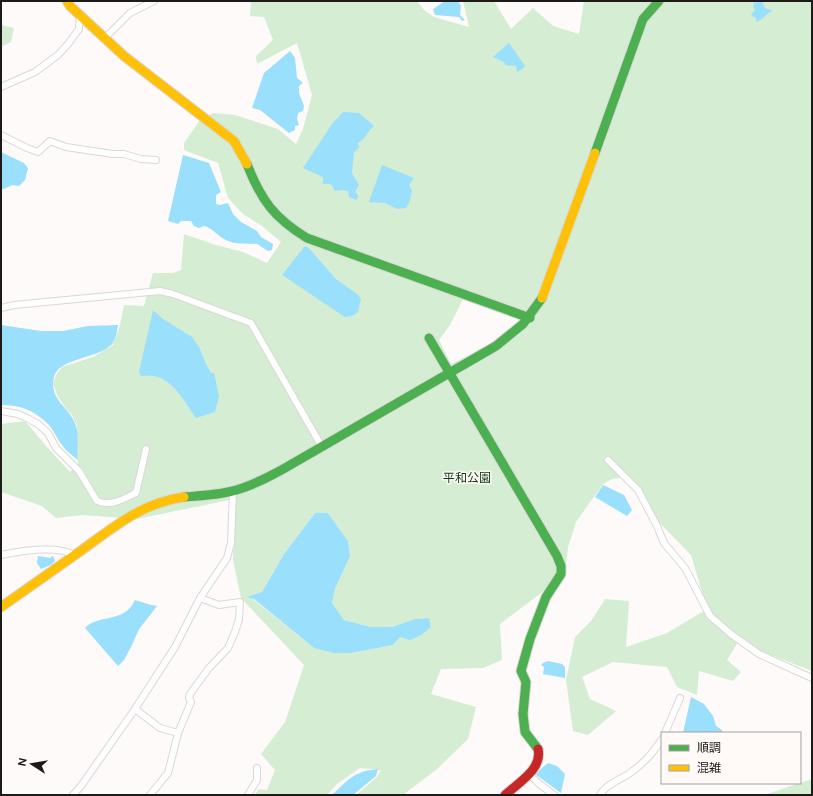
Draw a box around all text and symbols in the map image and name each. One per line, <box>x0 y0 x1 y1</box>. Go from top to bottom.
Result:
park label: 平和公園 <box>443 470 491 486</box>
legend <box>661 732 801 784</box>
text: 順調 <box>697 740 721 756</box>
north arrow <box>12 744 52 784</box>
text: N <box>15 757 30 767</box>
text: 混雑 <box>697 760 721 776</box>

